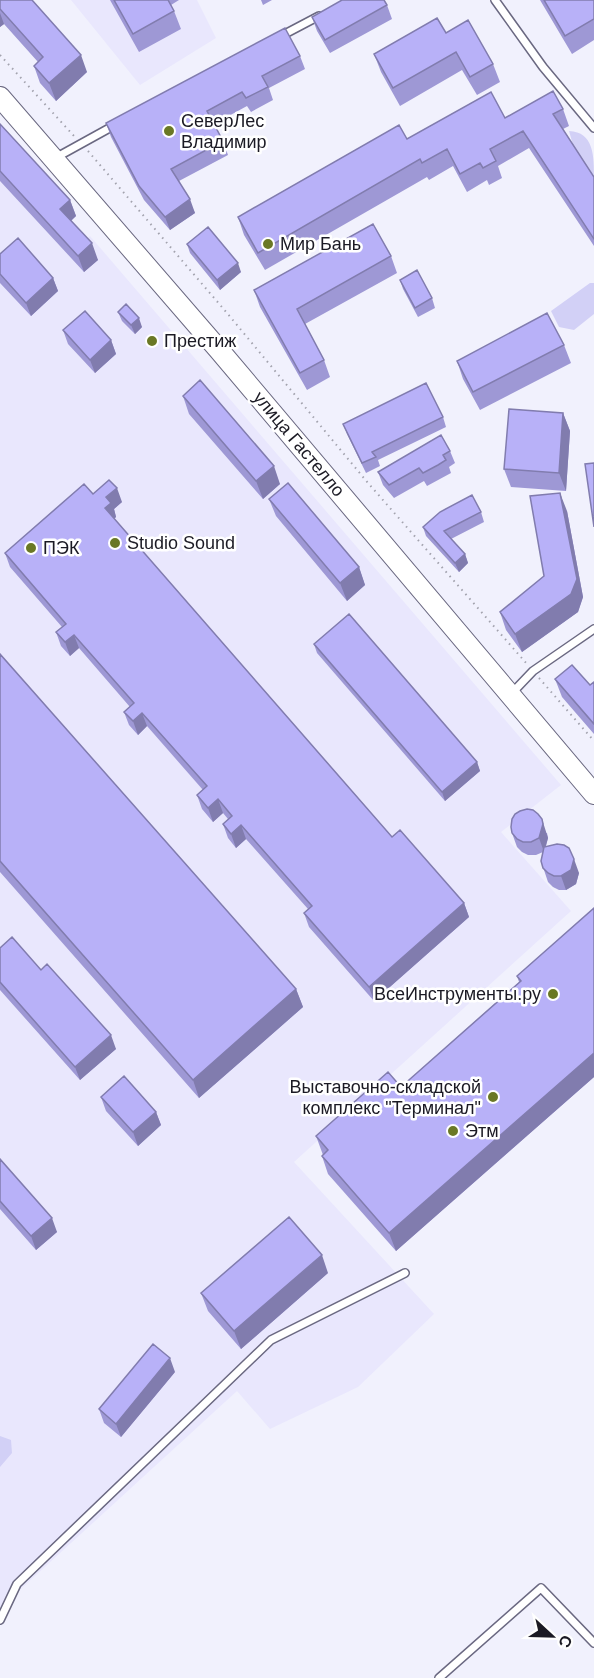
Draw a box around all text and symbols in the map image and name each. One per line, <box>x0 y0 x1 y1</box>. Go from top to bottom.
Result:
place label: СеверЛес Владимир <box>181 111 267 152</box>
marker: СеверЛес Владимир <box>162 124 176 138</box>
place label: Мир Бань <box>280 234 361 254</box>
marker: Мир Бань <box>261 237 275 251</box>
place label: Престиж <box>164 331 236 351</box>
marker: Престиж <box>145 334 159 348</box>
street label: улица Гастелло <box>249 387 349 501</box>
place label: Studio Sound <box>127 533 235 553</box>
marker: Studio Sound <box>108 536 122 550</box>
place label: ПЭК <box>43 538 80 558</box>
marker: ПЭК <box>24 541 38 555</box>
place label: ВсеИнструменты.ру <box>374 984 541 1004</box>
marker: ВсеИнструменты.ру <box>546 987 560 1001</box>
place label: Выставочно-складской комплекс "Терминал" <box>289 1077 481 1118</box>
marker: Выставочно-складской комплекс "Терминал" <box>486 1090 500 1104</box>
place label: Этм <box>465 1121 499 1141</box>
marker: Этм <box>446 1124 460 1138</box>
north arrow <box>522 1606 582 1666</box>
text: С <box>555 1633 575 1650</box>

